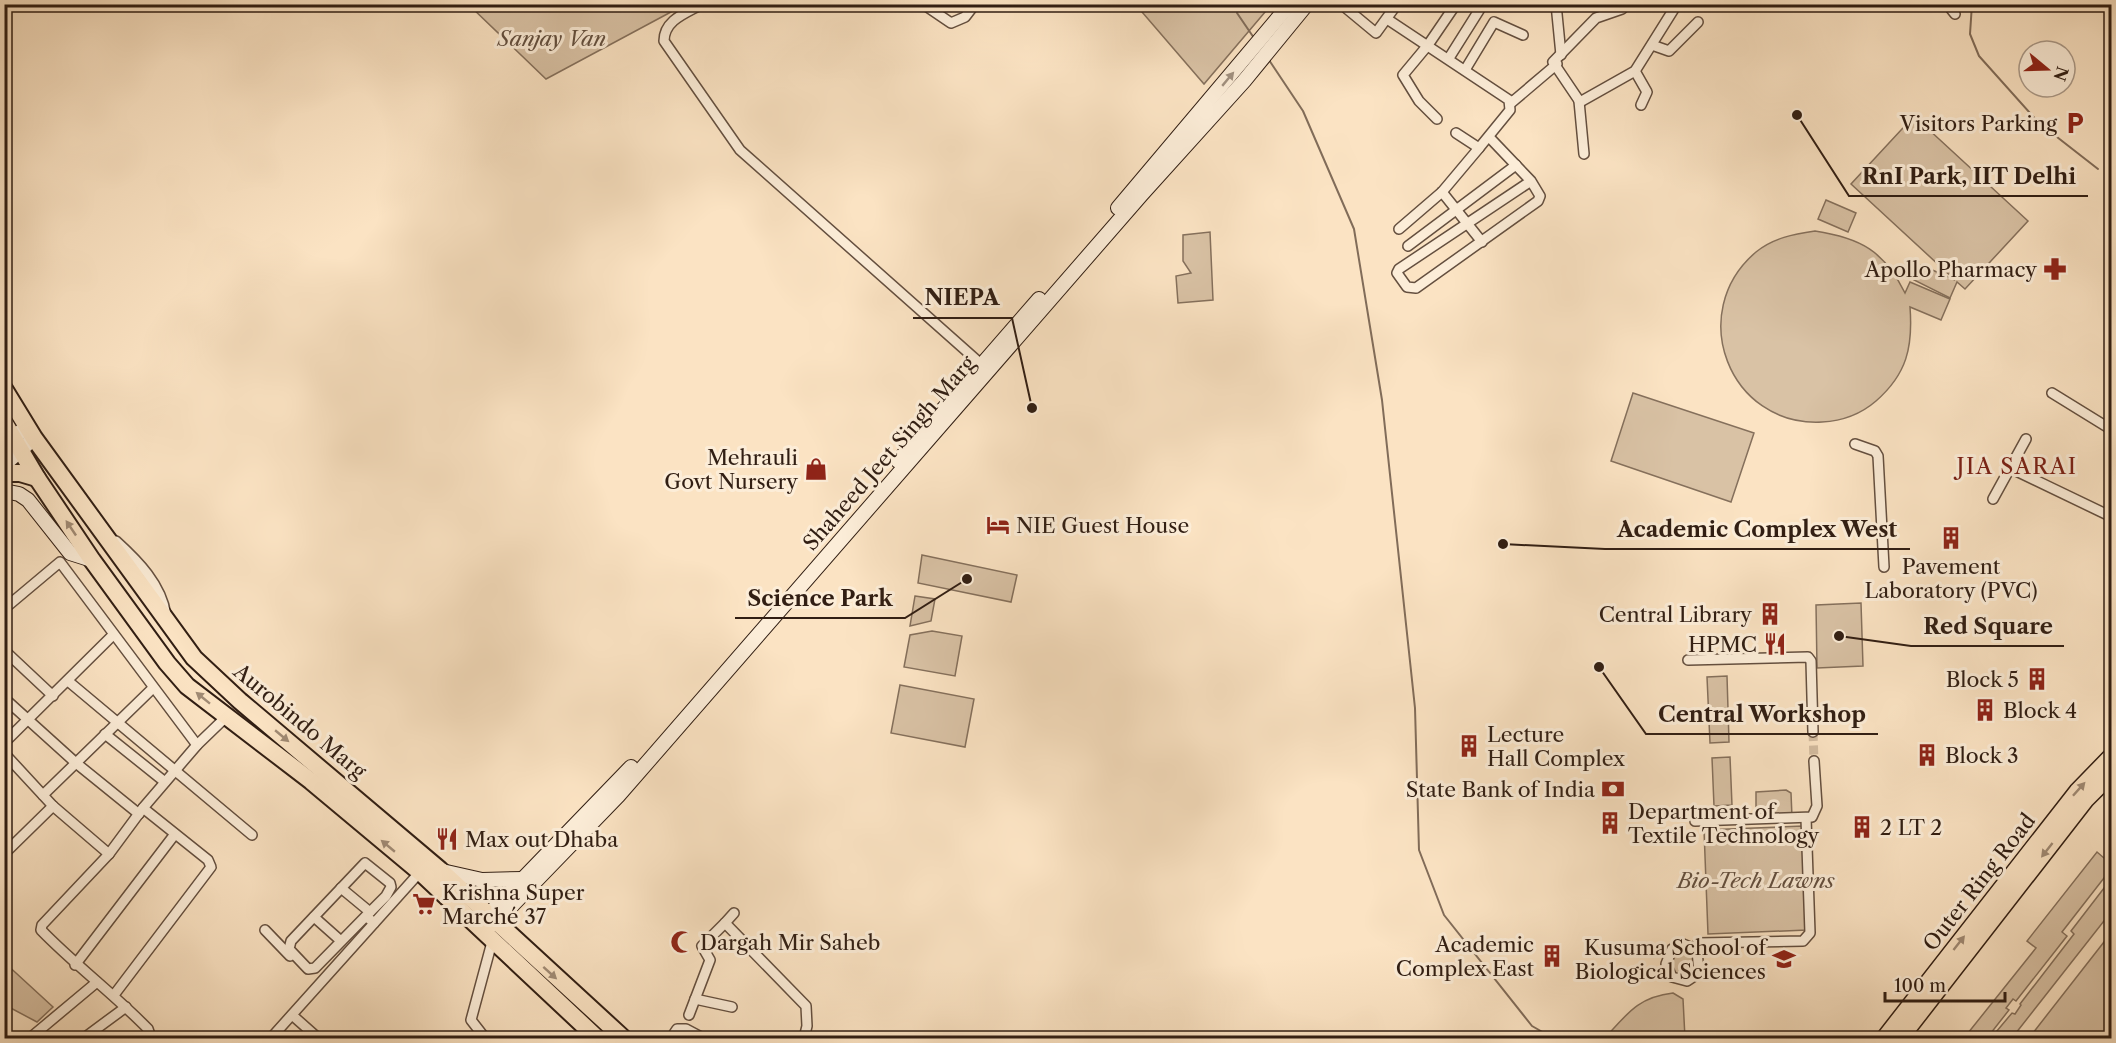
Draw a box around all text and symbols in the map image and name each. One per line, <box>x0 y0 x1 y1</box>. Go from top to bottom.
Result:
park label: Sanjay Van <box>496 26 606 51</box>
north arrow <box>2017 39 2077 99</box>
text: N <box>2049 64 2073 84</box>
one-way arrow <box>1222 71 1235 87</box>
parking icon: Visitors Parking <box>2062 110 2088 136</box>
place label: Visitors Parking <box>1899 111 2058 136</box>
callout: RnI Park, IIT Delhi <box>1849 156 2088 196</box>
text: RnI Park, IIT Delhi <box>1862 163 2076 190</box>
pharmacy icon: Apollo Pharmacy <box>2042 256 2068 282</box>
place label: Apollo Pharmacy <box>1864 257 2037 282</box>
callout: NIEPA <box>913 278 1012 318</box>
text: NIEPA <box>924 284 1001 311</box>
street label: Shaheed Jeet Singh Marg <box>798 350 981 555</box>
place label: Mehrauli Govt Nursery <box>664 445 798 494</box>
district label: JIA SARAI <box>1954 453 2077 480</box>
shop icon: Mehrauli Govt Nursery <box>803 456 829 482</box>
callout: Academic Complex West <box>1605 509 1910 549</box>
hotel icon: NIE Guest House <box>985 512 1011 538</box>
place label: NIE Guest House <box>1016 513 1189 538</box>
text: Academic Complex West <box>1616 516 1897 543</box>
one-way arrow <box>65 520 76 537</box>
building icon: Pavement Laboratory (PVC) <box>1938 525 1964 551</box>
place label: Pavement Laboratory (PVC) <box>1864 554 2038 603</box>
callout: Science Park <box>735 578 905 618</box>
text: Science Park <box>747 585 893 612</box>
building icon: Central Library <box>1757 601 1783 627</box>
place label: Central Library <box>1599 602 1752 627</box>
callout: Red Square <box>1911 606 2064 646</box>
text: Red Square <box>1923 613 2053 640</box>
restaurant icon: HPMC <box>1762 631 1788 657</box>
place label: HPMC <box>1688 632 1757 657</box>
street label: Aurobindo Marg <box>228 658 372 784</box>
building icon: Block 5 <box>2024 666 2050 692</box>
place label: Block 5 <box>1946 667 2019 692</box>
one-way arrow <box>195 692 211 705</box>
callout: Central Workshop <box>1646 694 1878 734</box>
building icon: Block 4 <box>1972 697 1998 723</box>
place label: Block 4 <box>2003 698 2077 723</box>
text: Central Workshop <box>1658 701 1866 728</box>
place label: Lecture Hall Complex <box>1487 722 1626 771</box>
one-way arrow <box>274 729 290 742</box>
building icon: Lecture Hall Complex <box>1456 733 1482 759</box>
building icon: Block 3 <box>1914 742 1940 768</box>
place label: Block 3 <box>1945 743 2019 768</box>
bank icon: State Bank of India <box>1600 776 1626 802</box>
place label: State Bank of India <box>1406 777 1596 802</box>
one-way arrow <box>2072 782 2086 797</box>
place label: Department of Textile Technology <box>1628 799 1820 848</box>
street label: Outer Ring Road <box>1918 808 2040 956</box>
building icon: Department of Textile Technology <box>1597 810 1623 836</box>
building icon: 2 LT 2 <box>1849 814 1875 840</box>
place label: 2 LT 2 <box>1880 815 1942 840</box>
restaurant icon: Max out Dhaba <box>434 826 460 852</box>
place label: Max out Dhaba <box>465 827 619 852</box>
one-way arrow <box>381 840 396 853</box>
one-way arrow <box>2041 843 2053 858</box>
park label: Bio-Tech Lawns <box>1675 868 1836 893</box>
place label: Krishna Super Marché 37 <box>442 880 585 929</box>
supermarket icon: Krishna Super Marché 37 <box>411 891 437 917</box>
mosque icon: Dargah Mir Saheb <box>669 929 695 955</box>
place label: Dargah Mir Saheb <box>700 930 880 955</box>
place label: Academic Complex East <box>1396 932 1535 981</box>
place label: Kusuma School of Biological Sciences <box>1575 935 1768 984</box>
one-way arrow <box>1952 935 1964 950</box>
building icon: Academic Complex East <box>1539 943 1565 969</box>
school or university icon: Kusuma School of Biological Sciences <box>1771 946 1797 972</box>
scale bar <box>1885 965 2005 1003</box>
one-way arrow <box>542 966 557 979</box>
text: 100 m <box>1894 975 1946 997</box>

